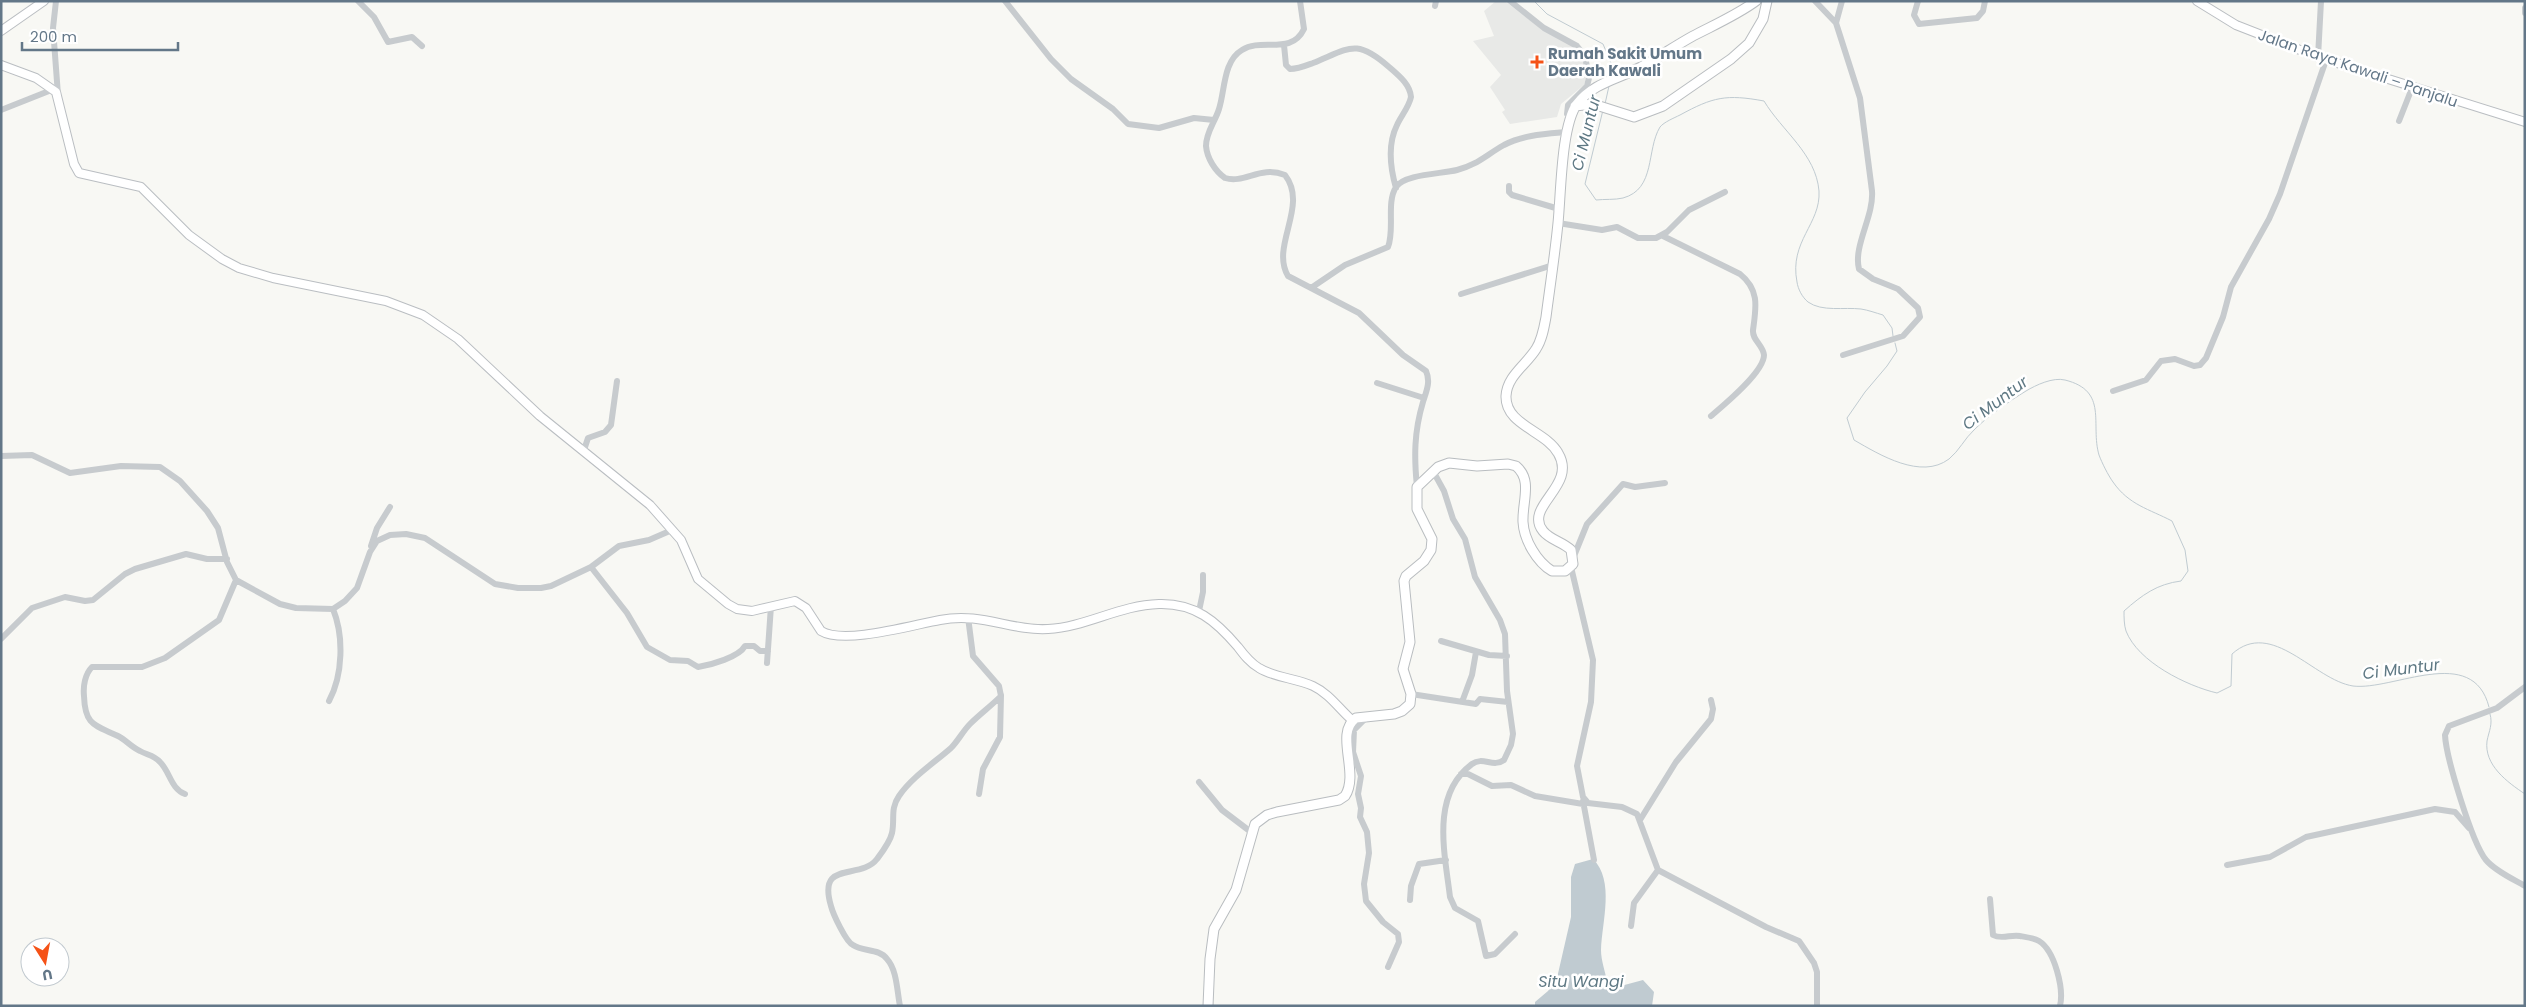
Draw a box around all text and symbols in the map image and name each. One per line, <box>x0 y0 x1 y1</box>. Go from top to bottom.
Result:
scale bar <box>22 20 179 52</box>
street label: Jalan Raya Kawali – Panjalu <box>2255 24 2461 112</box>
text: 200 m <box>30 26 77 47</box>
place label: Rumah Sakit Umum Daerah Kawali <box>1548 43 1702 81</box>
marker: Rumah Sakit Umum Daerah Kawali <box>1530 55 1544 69</box>
water label: Ci Muntur <box>1565 92 1607 173</box>
water label: Ci Muntur <box>1957 370 2034 435</box>
water label: Ci Muntur <box>2361 653 2442 685</box>
north arrow <box>20 937 70 987</box>
text: U <box>41 964 54 986</box>
water label: Situ Wangi <box>1538 970 1625 993</box>

